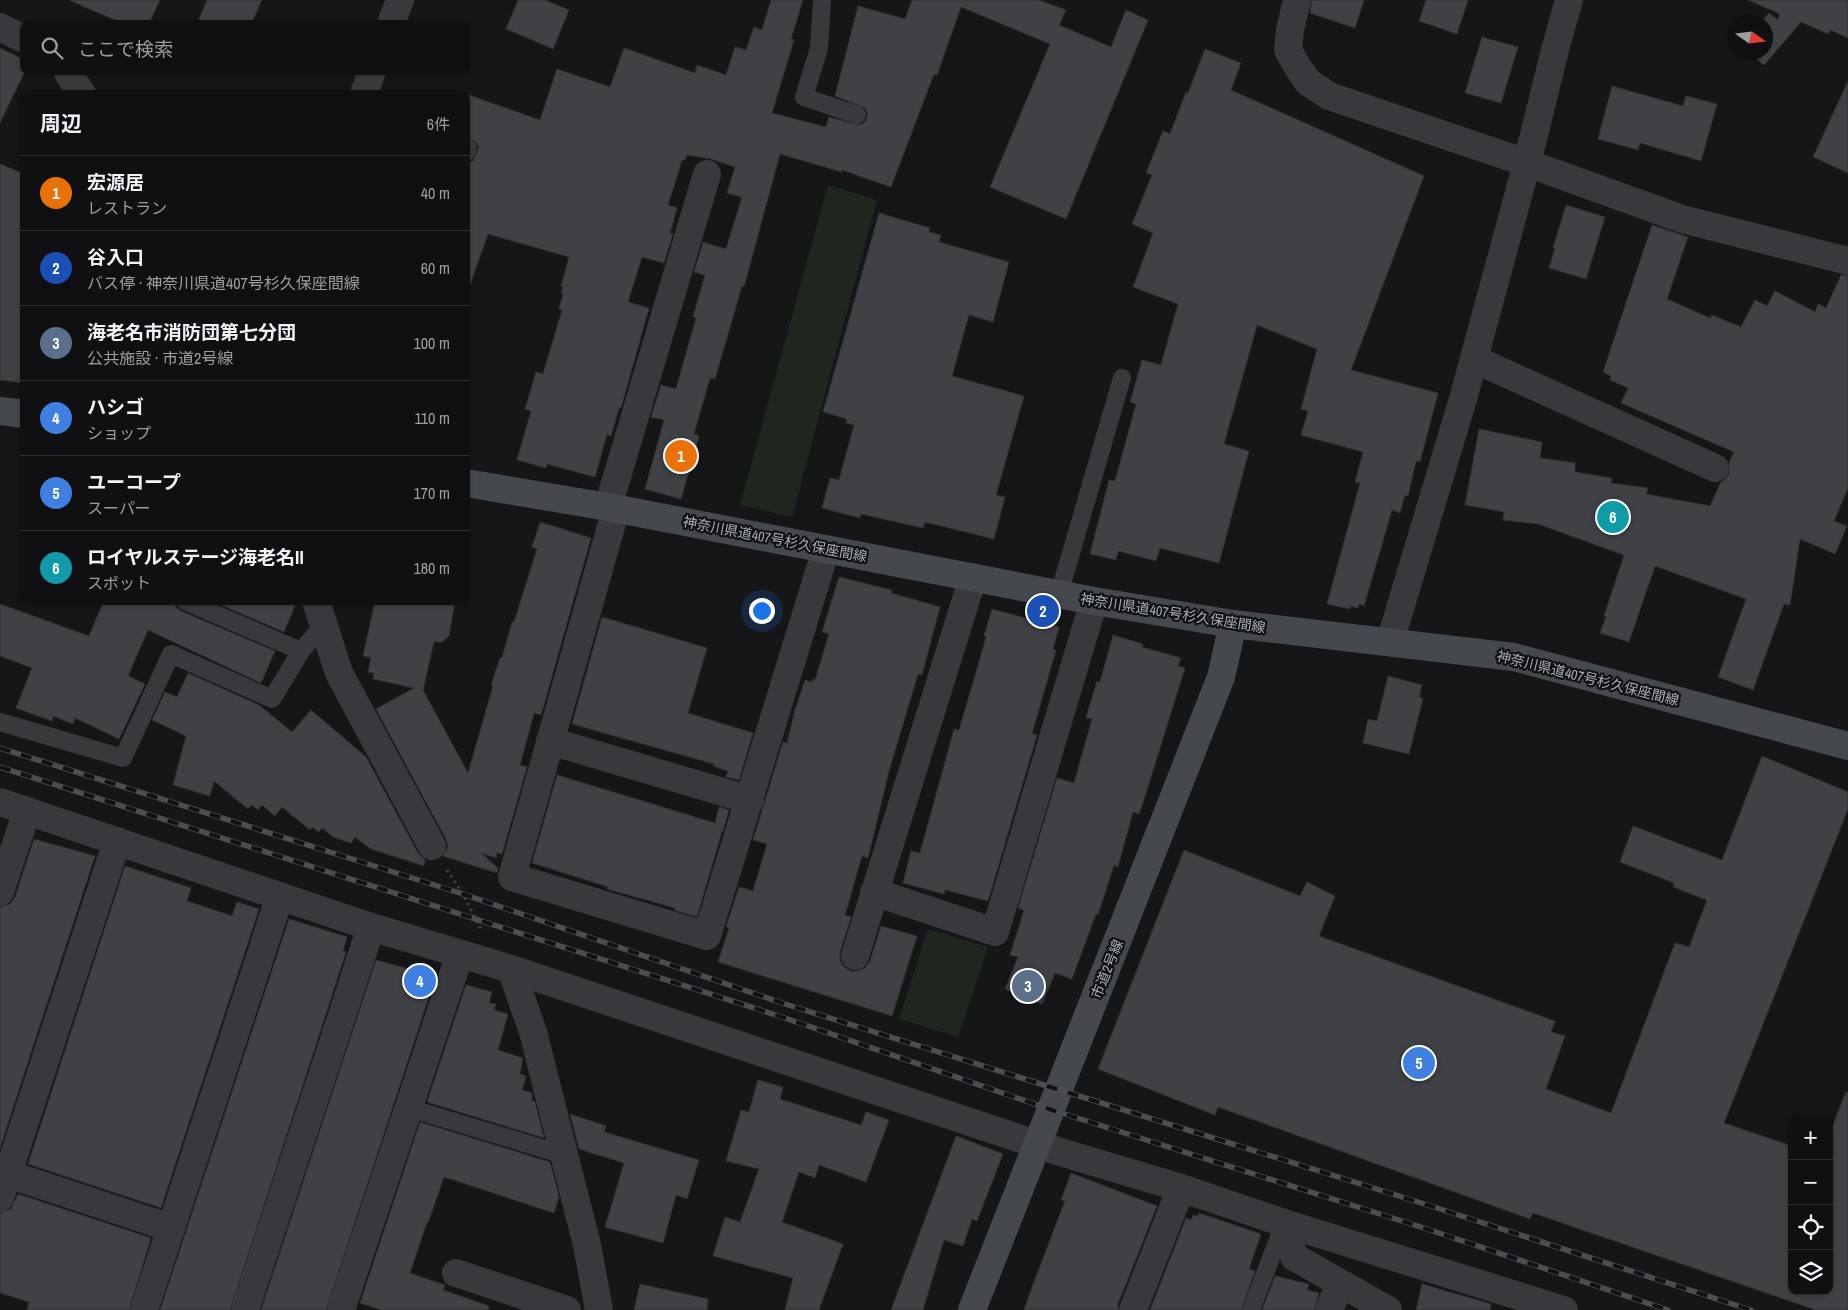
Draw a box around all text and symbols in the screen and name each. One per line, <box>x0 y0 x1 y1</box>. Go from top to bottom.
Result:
north arrow <box>1728 15 1773 60</box>
search box <box>20 20 470 75</box>
icon: search <box>38 34 66 62</box>
text: ここで検索 <box>78 36 173 62</box>
text: 周辺 <box>40 109 82 138</box>
text: 6件 <box>427 113 450 135</box>
text: 宏源居 <box>87 169 144 195</box>
text: 1 <box>52 182 60 204</box>
text: 40 m <box>421 182 450 204</box>
text: レストラン <box>87 197 167 219</box>
text: 谷入口 <box>87 244 144 270</box>
text: 2 <box>52 257 60 279</box>
text: 60 m <box>421 257 450 279</box>
text: バス停 · 神奈川県道407号杉久保座間線 <box>87 272 360 294</box>
text: 海老名市消防団第七分団 <box>87 319 296 345</box>
text: 3 <box>52 332 60 354</box>
text: 100 m <box>414 332 450 354</box>
text: 公共施設 · 市道2号線 <box>87 347 233 369</box>
text: ハシゴ <box>87 394 144 420</box>
text: 4 <box>52 407 60 429</box>
text: 110 m <box>414 407 450 429</box>
text: ショップ <box>87 422 151 444</box>
pin: 1 <box>665 437 697 475</box>
text: ユーコープ <box>87 469 181 495</box>
text: 5 <box>52 482 60 504</box>
text: 170 m <box>414 482 450 504</box>
text: スーパー <box>87 497 151 519</box>
pin: 6 <box>1597 498 1629 536</box>
street label: 神奈川県道407号杉久保座間線 <box>681 512 869 566</box>
text: ロイヤルステージ海老名II <box>87 544 304 570</box>
text: 6 <box>52 557 60 579</box>
text: 180 m <box>414 557 450 579</box>
text: スポット <box>87 572 151 594</box>
street label: 神奈川県道407号杉久保座間線 <box>1079 589 1267 637</box>
pin: 2 <box>1027 592 1059 630</box>
your location <box>749 598 775 624</box>
street label: 神奈川県道407号杉久保座間線 <box>1495 647 1681 709</box>
street label: 市道2号線 <box>1087 937 1127 1001</box>
pin: 4 <box>404 962 436 1000</box>
pin: 3 <box>1012 967 1044 1005</box>
pin: 5 <box>1403 1044 1435 1082</box>
map controls <box>1788 1115 1833 1295</box>
button: + <box>1788 1115 1833 1160</box>
button: − <box>1788 1160 1833 1205</box>
button: locate <box>1788 1205 1833 1250</box>
button: layers <box>1788 1250 1833 1295</box>

